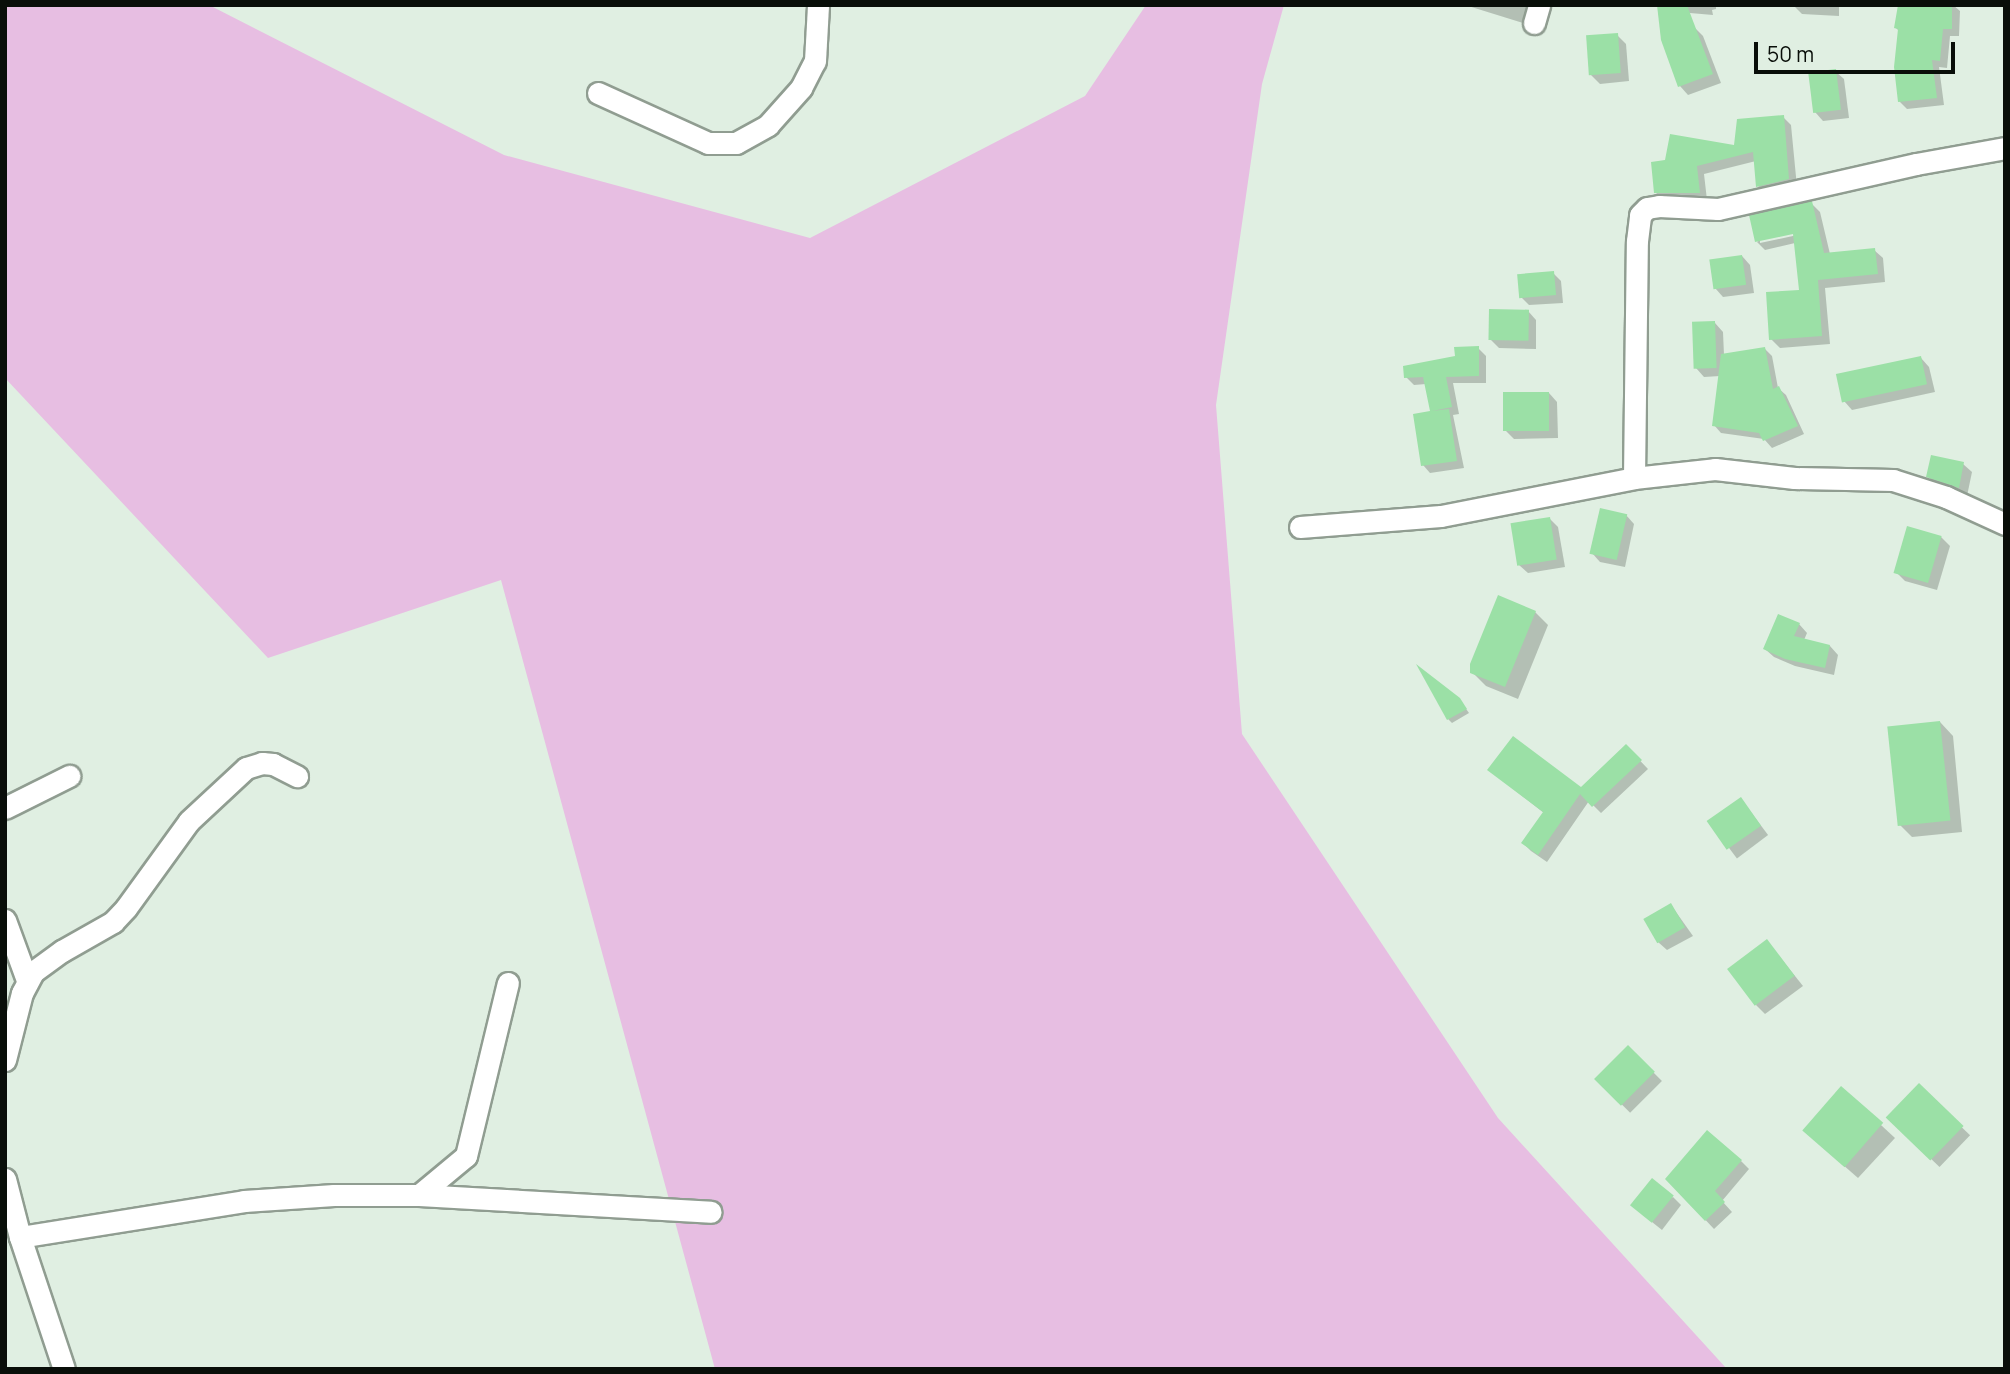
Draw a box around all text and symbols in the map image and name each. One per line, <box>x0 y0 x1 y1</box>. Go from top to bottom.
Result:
scale bar <box>1758 28 1959 72</box>
text: 50 m <box>1767 40 1814 68</box>

